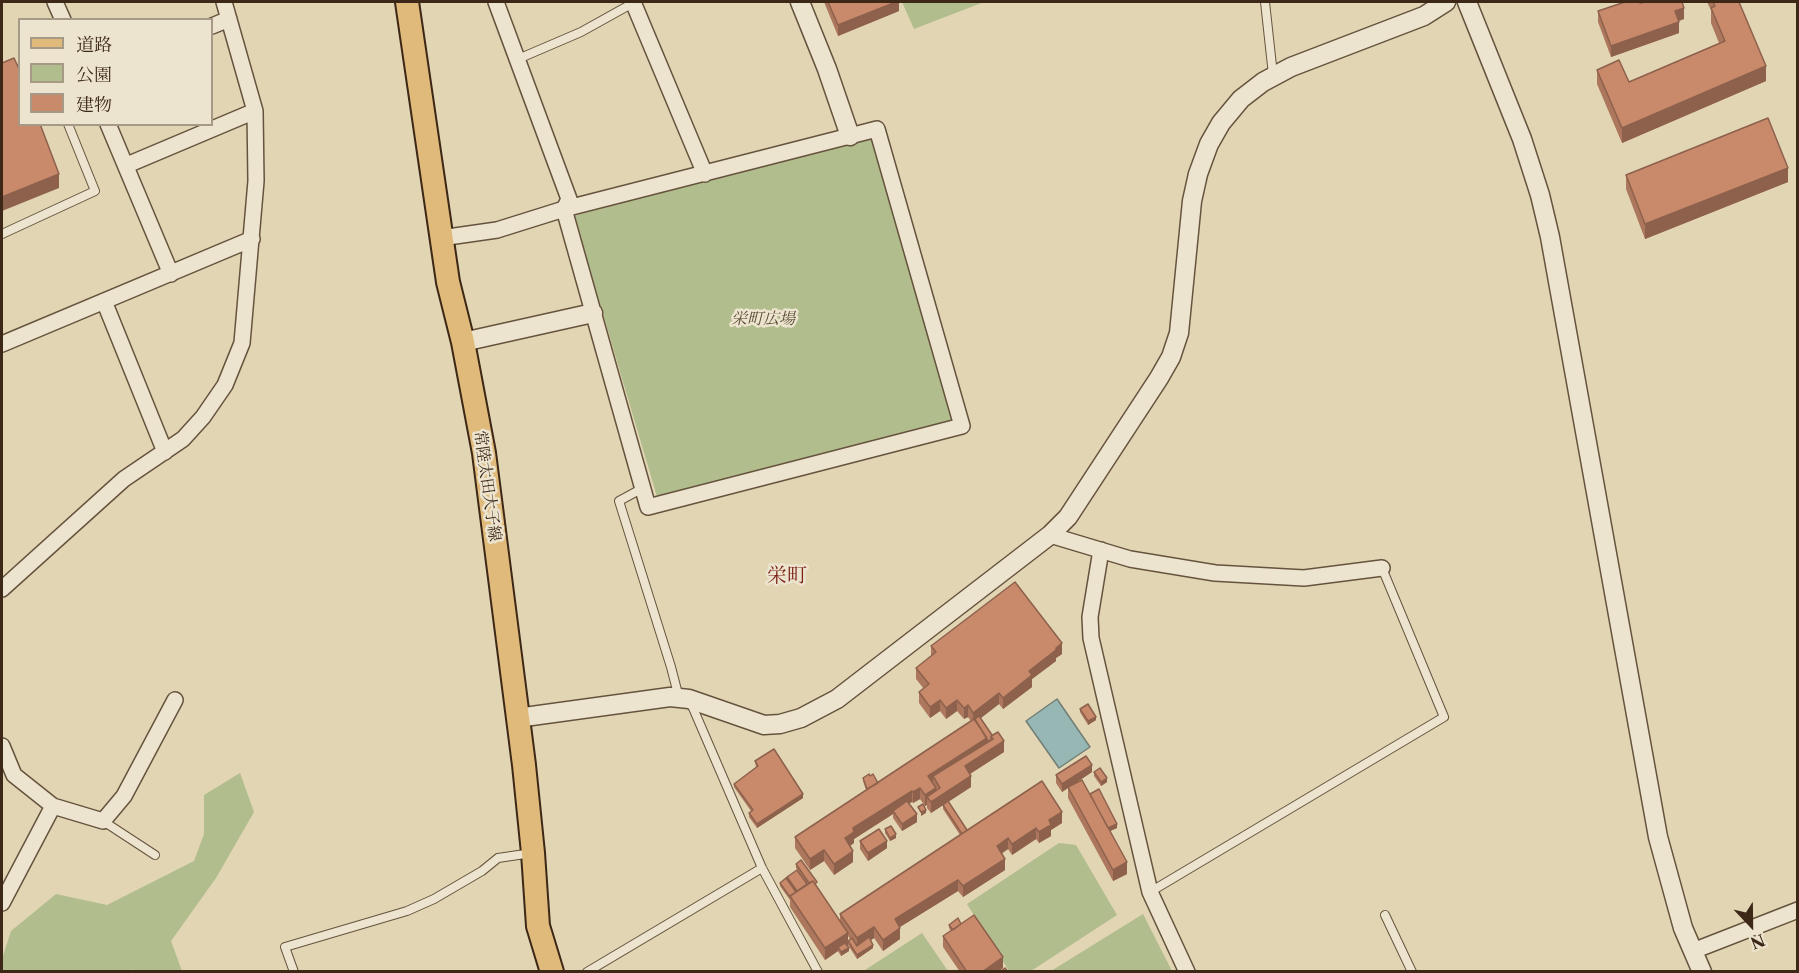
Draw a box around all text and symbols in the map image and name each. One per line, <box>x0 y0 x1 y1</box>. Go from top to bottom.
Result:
legend <box>18 18 213 126</box>
text: 道路 <box>76 34 112 56</box>
text: 公園 <box>76 64 112 86</box>
text: 建物 <box>76 94 112 116</box>
park label: 栄町広場 <box>731 309 795 329</box>
street label: 常陸太田大子線 <box>470 429 504 543</box>
district label: 栄町 <box>767 564 807 588</box>
north arrow <box>1721 895 1781 955</box>
text: N <box>1748 930 1768 954</box>

